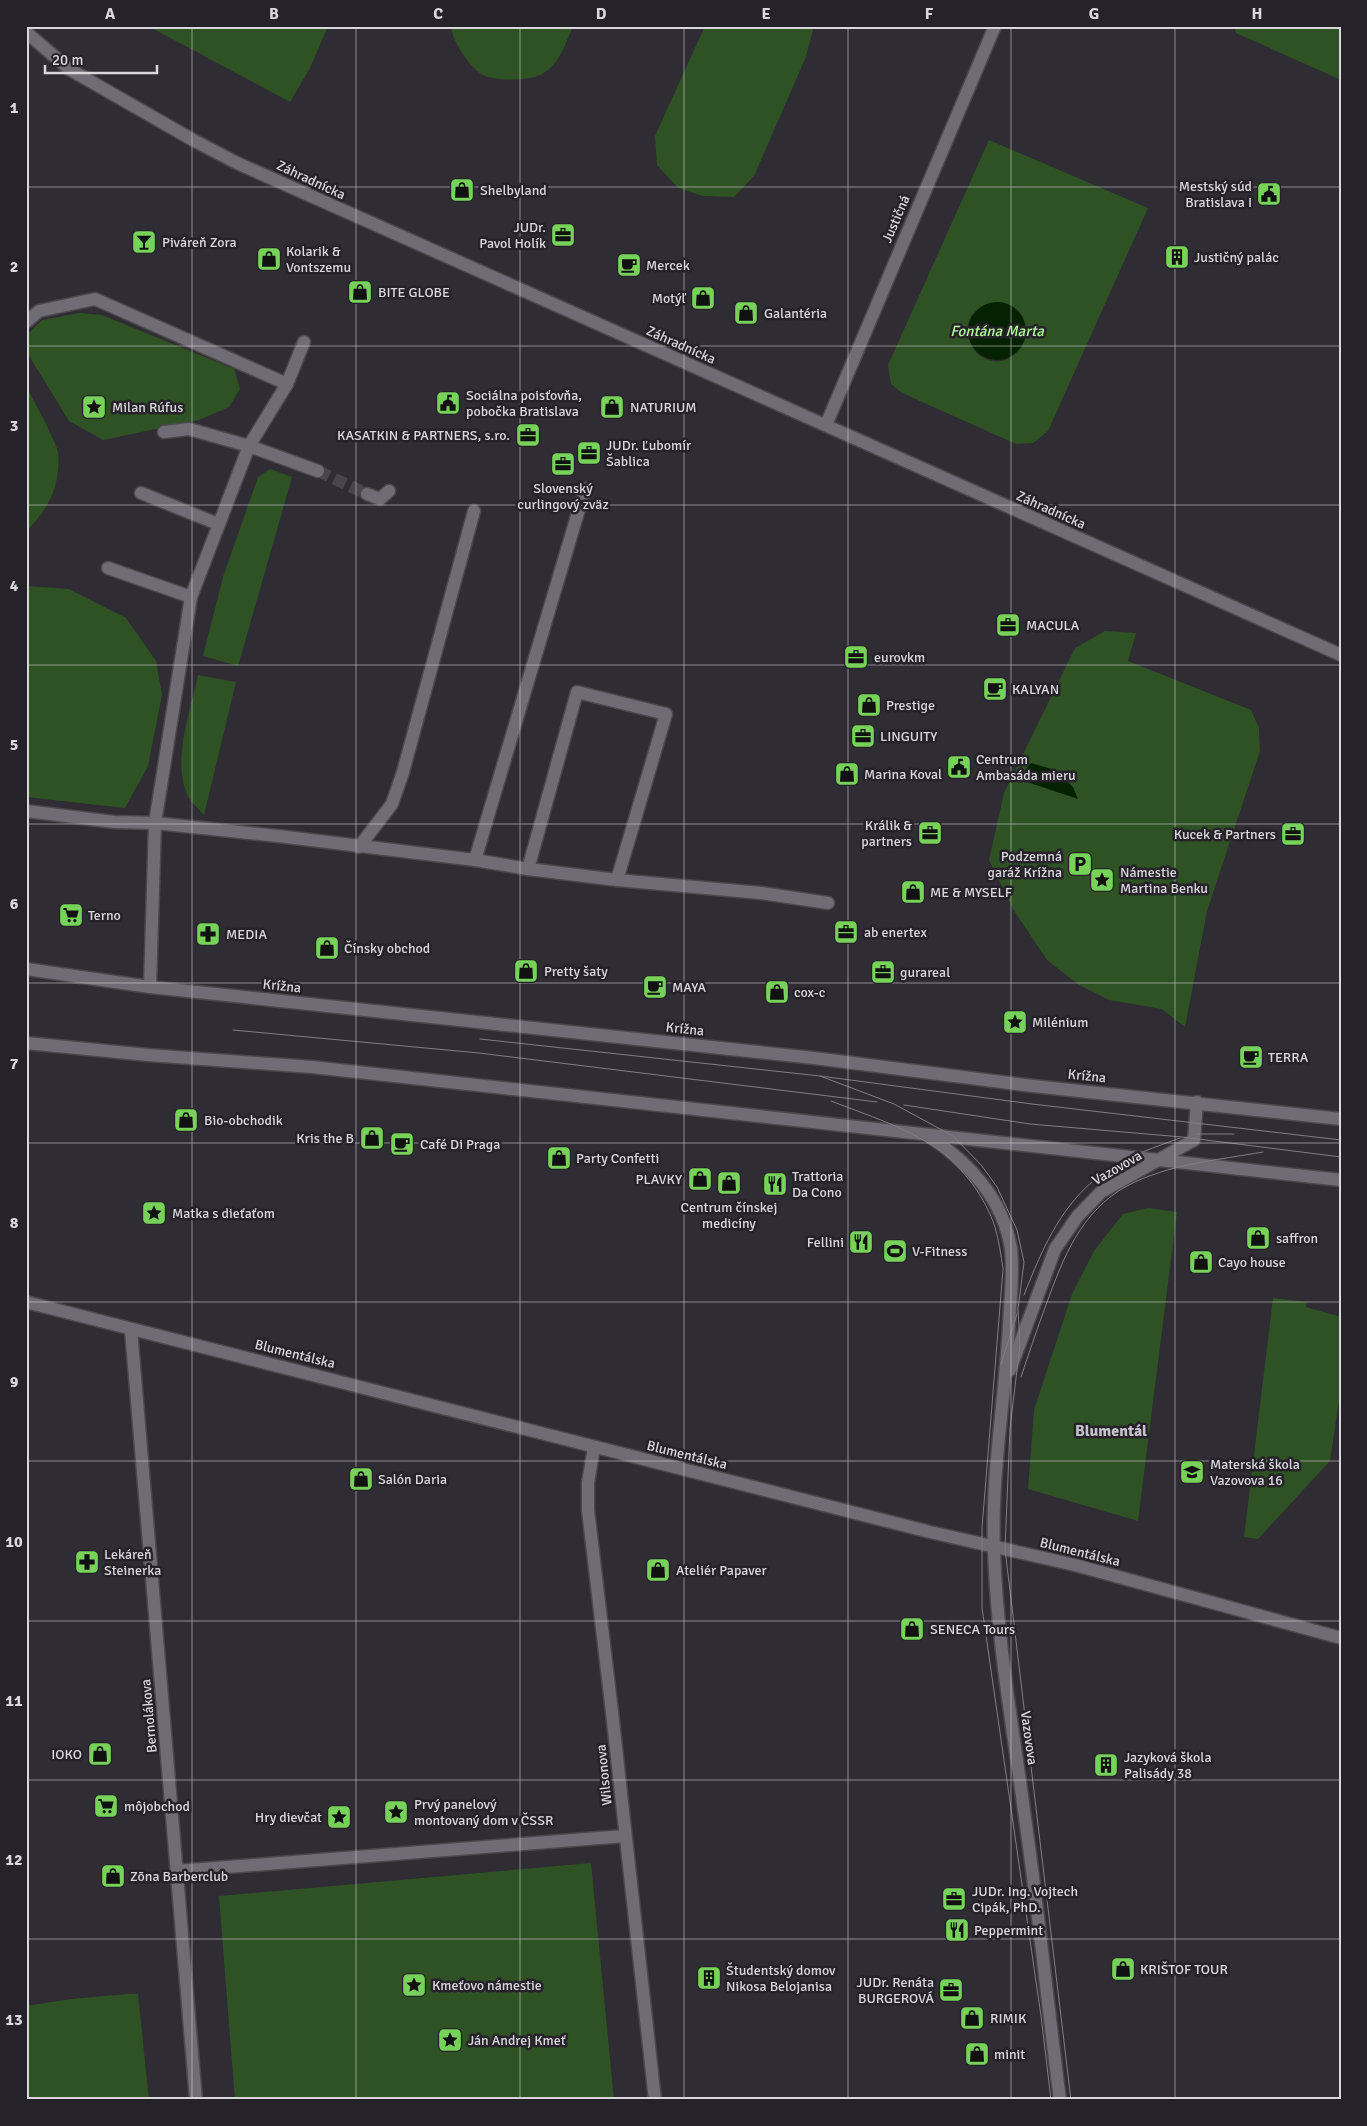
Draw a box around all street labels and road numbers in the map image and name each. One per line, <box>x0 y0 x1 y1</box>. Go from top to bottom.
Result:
street label: Záhradnícka <box>274 157 348 203</box>
street label: Justičná <box>878 193 914 245</box>
street label: Záhradnícka <box>644 322 718 368</box>
street label: Záhradnícka <box>1014 487 1088 533</box>
street label: Krížna <box>262 976 302 996</box>
street label: Krížna <box>665 1019 705 1039</box>
street label: Krížna <box>1067 1066 1107 1086</box>
street label: Vazovova <box>1089 1147 1145 1189</box>
street label: Blumentálska <box>253 1336 337 1372</box>
street label: Blumentálska <box>645 1437 729 1473</box>
street label: Blumentálska <box>1038 1534 1122 1570</box>
street label: Bernolákova <box>137 1678 161 1754</box>
street label: Vazovova <box>1017 1710 1041 1766</box>
street label: Wilsonova <box>592 1744 616 1806</box>

